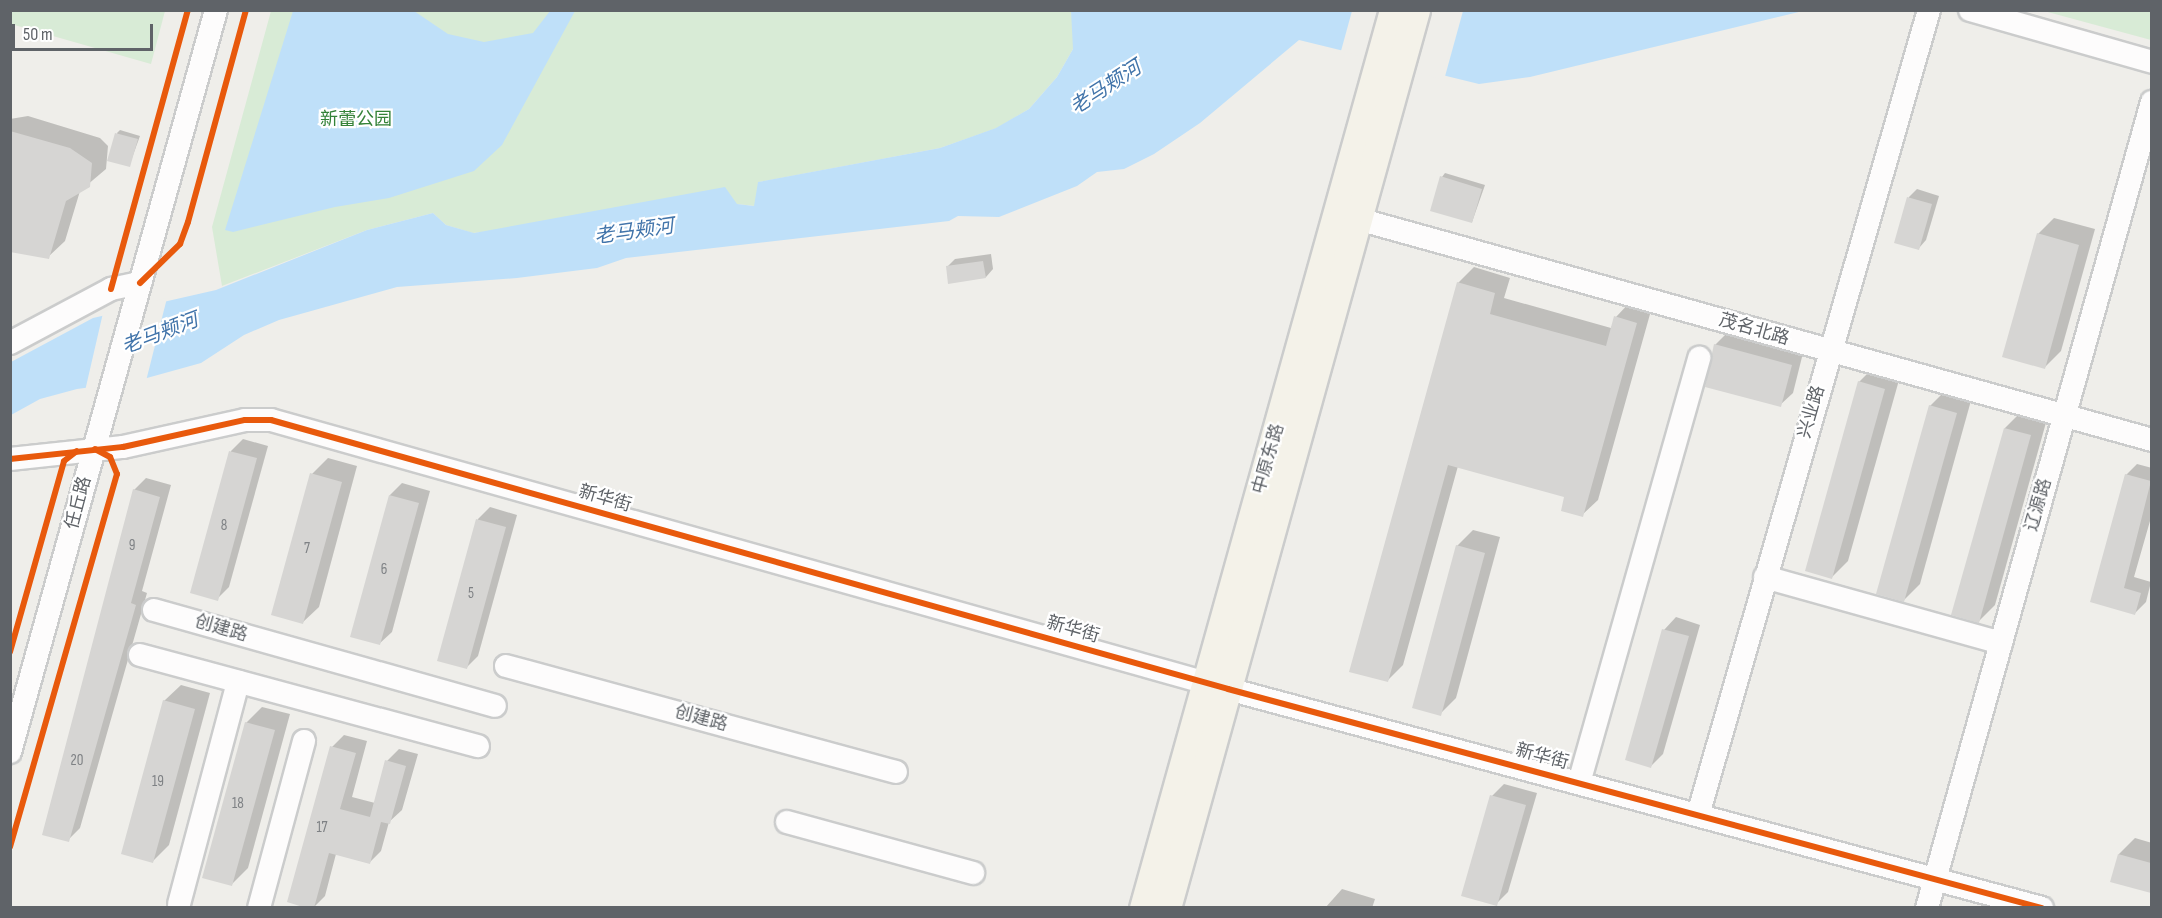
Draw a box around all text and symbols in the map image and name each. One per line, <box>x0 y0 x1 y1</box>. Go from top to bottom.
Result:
scale bar <box>15 12 156 50</box>
text: 50 m <box>23 24 53 45</box>
water label: 老马颊河 <box>1066 56 1146 120</box>
park label: 新蕾公园 <box>320 109 392 131</box>
water label: 老马颊河 <box>593 215 675 249</box>
water label: 老马颊河 <box>118 308 202 360</box>
street label: 茂名北路 <box>1716 310 1792 350</box>
street label: 兴业路 <box>1794 383 1830 441</box>
street label: 中原东路 <box>1249 421 1289 497</box>
street label: 任丘路 <box>62 474 96 532</box>
street label: 辽源路 <box>2021 476 2057 534</box>
street label: 新华街 <box>576 481 634 517</box>
house number: 8 <box>221 517 227 535</box>
house number: 9 <box>129 537 135 555</box>
house number: 7 <box>304 540 310 558</box>
house number: 6 <box>381 561 387 579</box>
house number: 5 <box>468 585 474 603</box>
street label: 创建路 <box>192 611 250 647</box>
street label: 新华街 <box>1044 612 1102 648</box>
street label: 创建路 <box>672 702 730 736</box>
street label: 新华街 <box>1513 740 1571 774</box>
house number: 20 <box>71 752 83 770</box>
house number: 19 <box>152 773 164 791</box>
house number: 18 <box>232 795 244 813</box>
house number: 17 <box>316 819 328 837</box>

